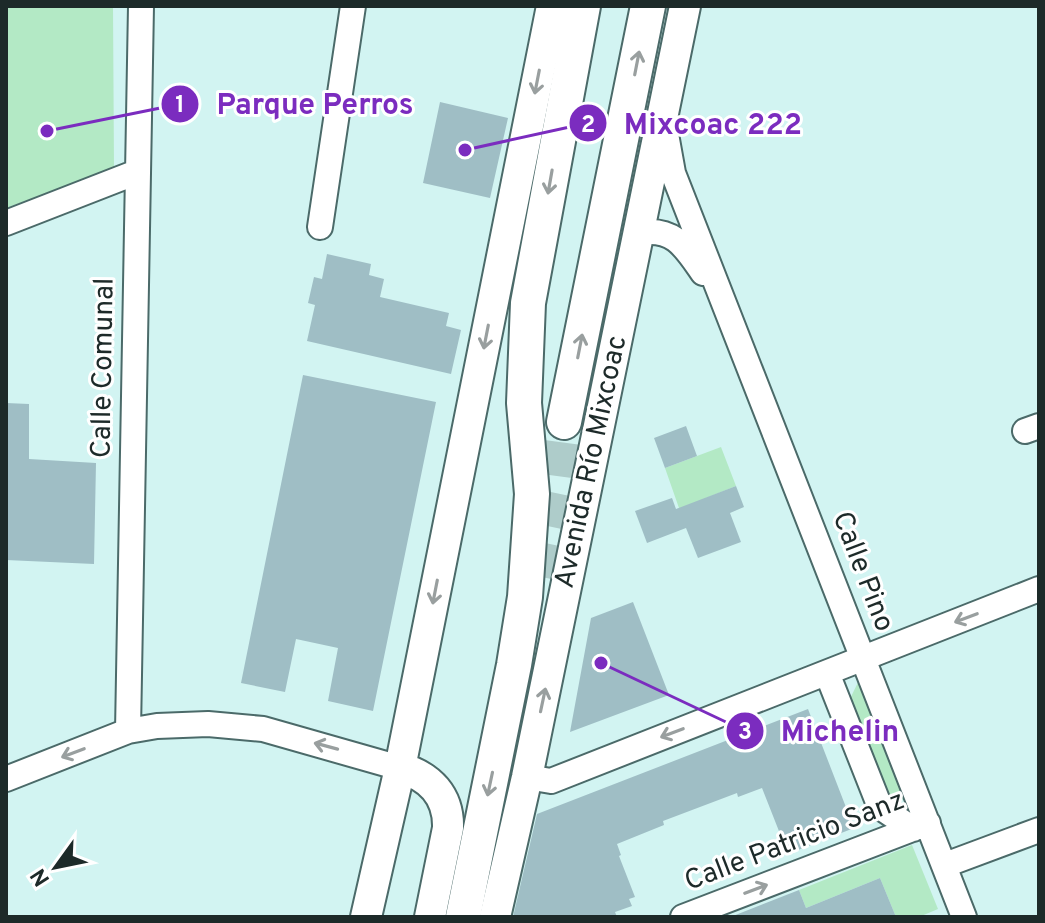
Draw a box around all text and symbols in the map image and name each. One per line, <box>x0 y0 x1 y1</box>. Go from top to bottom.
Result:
one-way arrow <box>630 51 645 77</box>
one-way arrow <box>529 69 544 95</box>
callout: Parque Perros <box>160 77 429 131</box>
text: Parque Perros <box>216 88 414 125</box>
text: 1 <box>175 91 185 121</box>
callout: Mixcoac 222 <box>568 96 818 150</box>
text: Mixcoac 222 <box>624 108 802 145</box>
text: 2 <box>581 111 595 141</box>
one-way arrow <box>541 169 556 195</box>
street label: Calle Comunal <box>84 277 124 459</box>
one-way arrow <box>478 324 493 350</box>
street label: Avenida Río Mixcoac <box>548 332 636 592</box>
one-way arrow <box>573 334 588 359</box>
street label: Calle Pino <box>823 507 901 637</box>
one-way arrow <box>427 579 442 605</box>
one-way arrow <box>954 612 979 626</box>
one-way arrow <box>536 688 551 713</box>
callout: Michelin <box>725 704 915 758</box>
text: Michelin <box>781 715 899 752</box>
text: 3 <box>738 718 752 748</box>
one-way arrow <box>660 727 685 741</box>
one-way arrow <box>313 738 339 753</box>
one-way arrow <box>61 747 85 761</box>
one-way arrow <box>482 770 497 796</box>
street label: Calle Patricio Sanz <box>680 783 910 901</box>
north arrow <box>16 827 96 907</box>
text: N <box>26 863 57 891</box>
one-way arrow <box>743 881 768 895</box>

